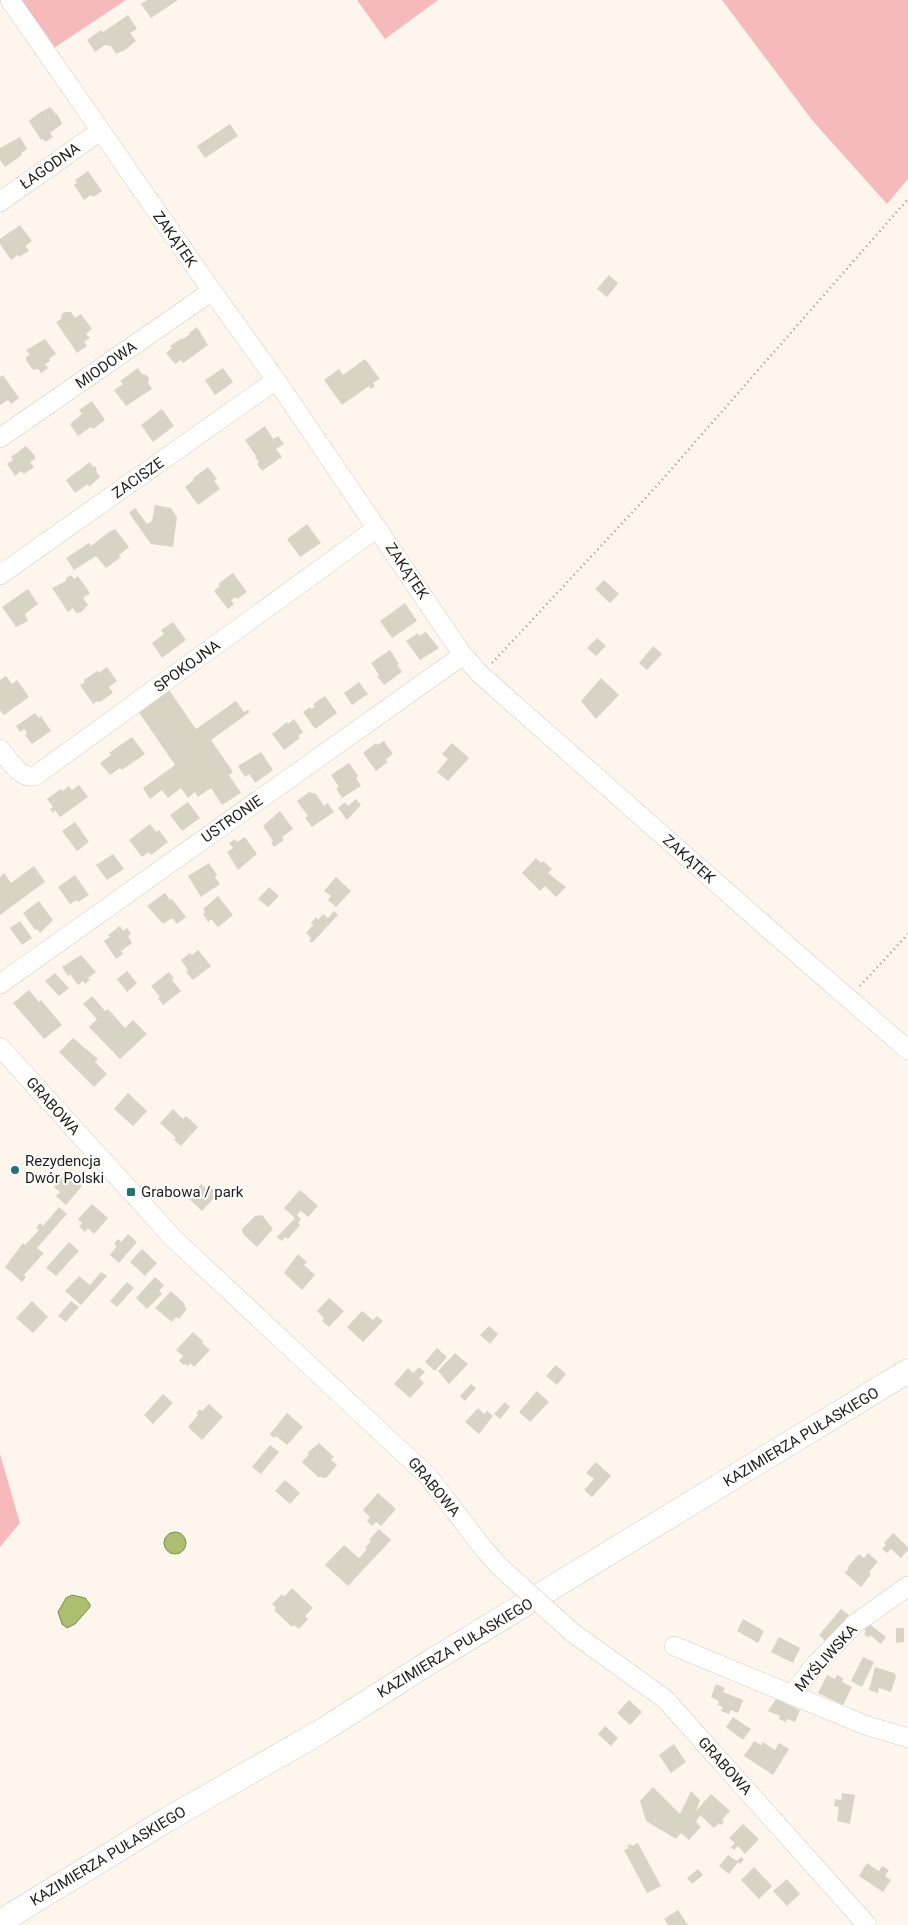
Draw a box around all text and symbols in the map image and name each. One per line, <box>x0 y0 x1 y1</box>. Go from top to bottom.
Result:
street label: ŁAGODNA <box>17 139 84 193</box>
street label: ZAKĄTEK <box>149 208 201 271</box>
street label: MIODOWA <box>72 337 140 393</box>
street label: ZACISZE <box>109 453 168 502</box>
street label: ZAKĄTEK <box>382 539 433 603</box>
street label: SPOKOJNA <box>151 636 224 696</box>
street label: USTRONIE <box>198 791 266 847</box>
street label: ZAKĄTEK <box>659 831 719 887</box>
street label: GRABOWA <box>22 1073 84 1139</box>
place label: Rezydencja Dwór Polski <box>25 1152 104 1187</box>
marker: Rezydencja Dwór Polski <box>9 1164 21 1176</box>
place label: Grabowa / park <box>141 1183 244 1201</box>
marker: Grabowa / park <box>125 1186 137 1198</box>
street label: KAZIMIERZA PUŁASKIEGO <box>720 1383 882 1491</box>
street label: GRABOWA <box>404 1454 464 1520</box>
street label: KAZIMIERZA PUŁASKIEGO <box>374 1594 536 1702</box>
street label: MYŚLIWSKA <box>791 1621 861 1695</box>
street label: GRABOWA <box>694 1733 756 1799</box>
street label: KAZIMIERZA PUŁASKIEGO <box>27 1802 189 1910</box>

